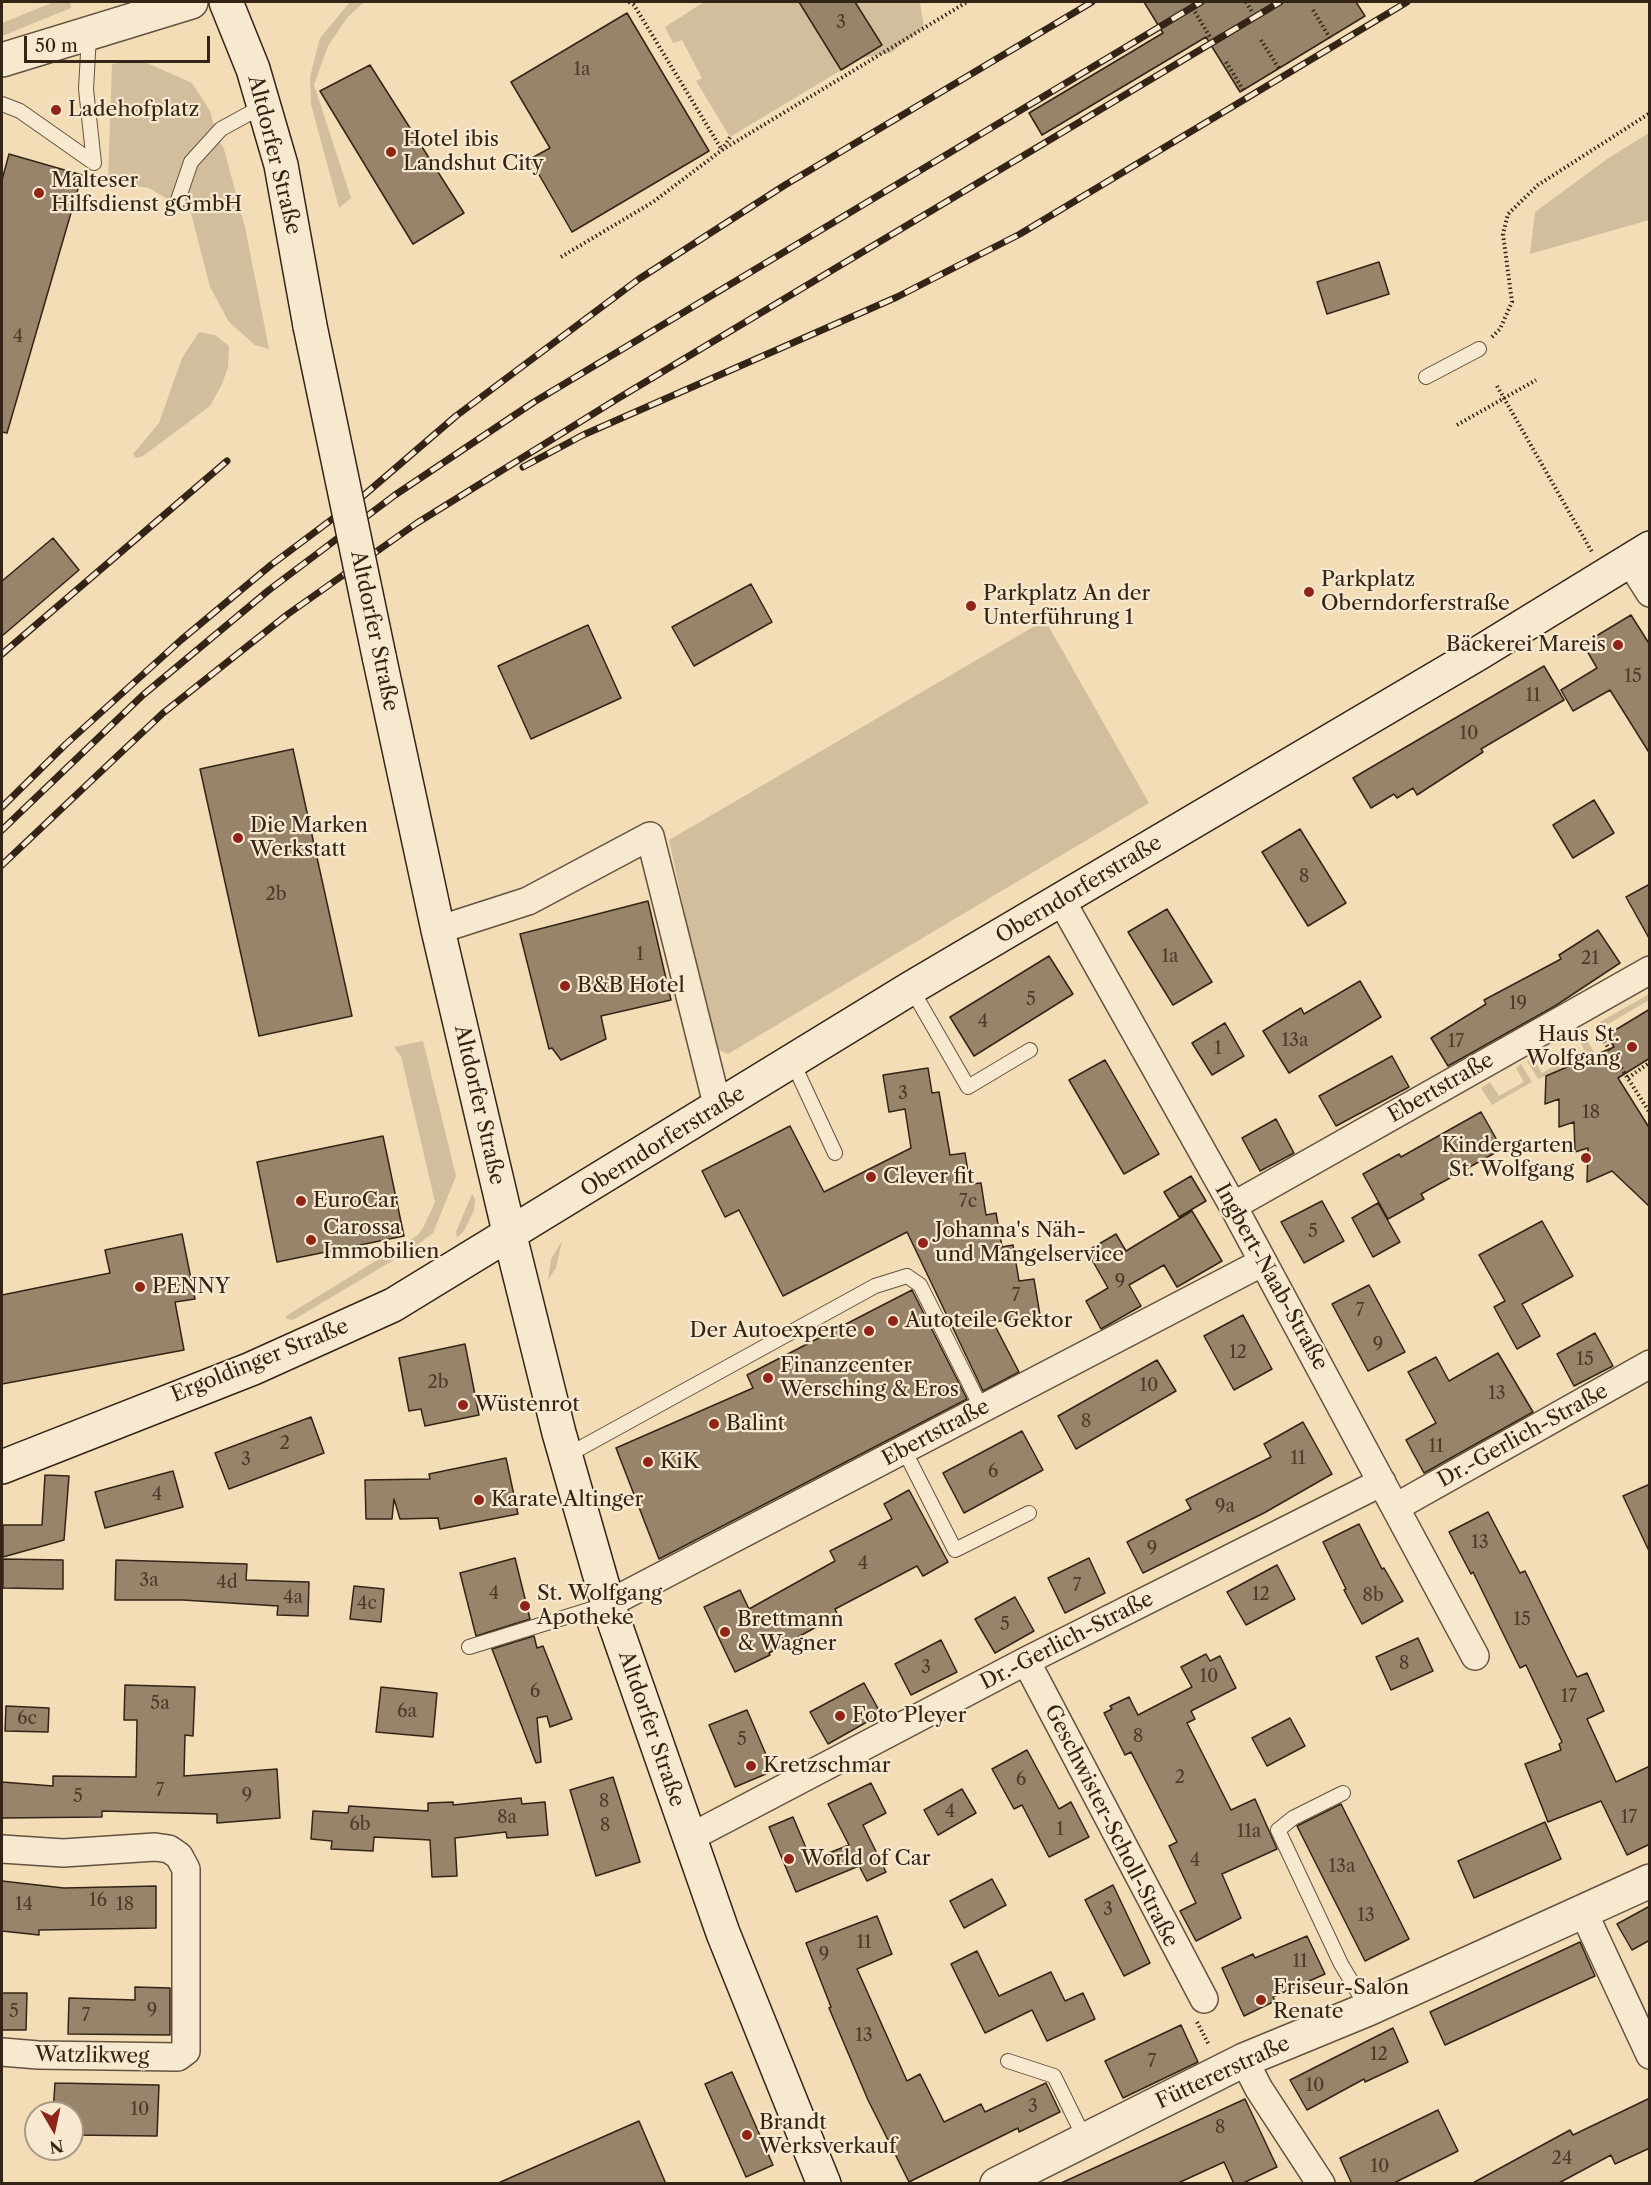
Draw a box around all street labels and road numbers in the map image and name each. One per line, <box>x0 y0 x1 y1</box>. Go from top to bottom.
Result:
street label: Altdorfer Straße <box>242 73 306 237</box>
street label: Altdorfer Straße <box>345 548 403 714</box>
street label: Oberndorferstraße <box>992 831 1166 949</box>
street label: Altdorfer Straße <box>448 1023 510 1187</box>
street label: Ebertstraße <box>1384 1048 1498 1128</box>
street label: Oberndorferstraße <box>576 1081 750 1203</box>
street label: Ingbert-Naab-Straße <box>1209 1179 1333 1375</box>
street label: Ergoldinger Straße <box>168 1314 352 1408</box>
street label: Dr.-Gerlich-Straße <box>1434 1379 1612 1493</box>
street label: Ebertstraße <box>878 1394 994 1472</box>
street label: Dr.-Gerlich-Straße <box>976 1587 1158 1695</box>
street label: Altdorfer Straße <box>612 1648 690 1810</box>
street label: Geschwister-Scholl-Straße <box>1039 1700 1183 1952</box>
street label: Füttererstraße <box>1152 2031 1294 2115</box>
street label: Watzlikweg <box>35 2042 149 2070</box>

